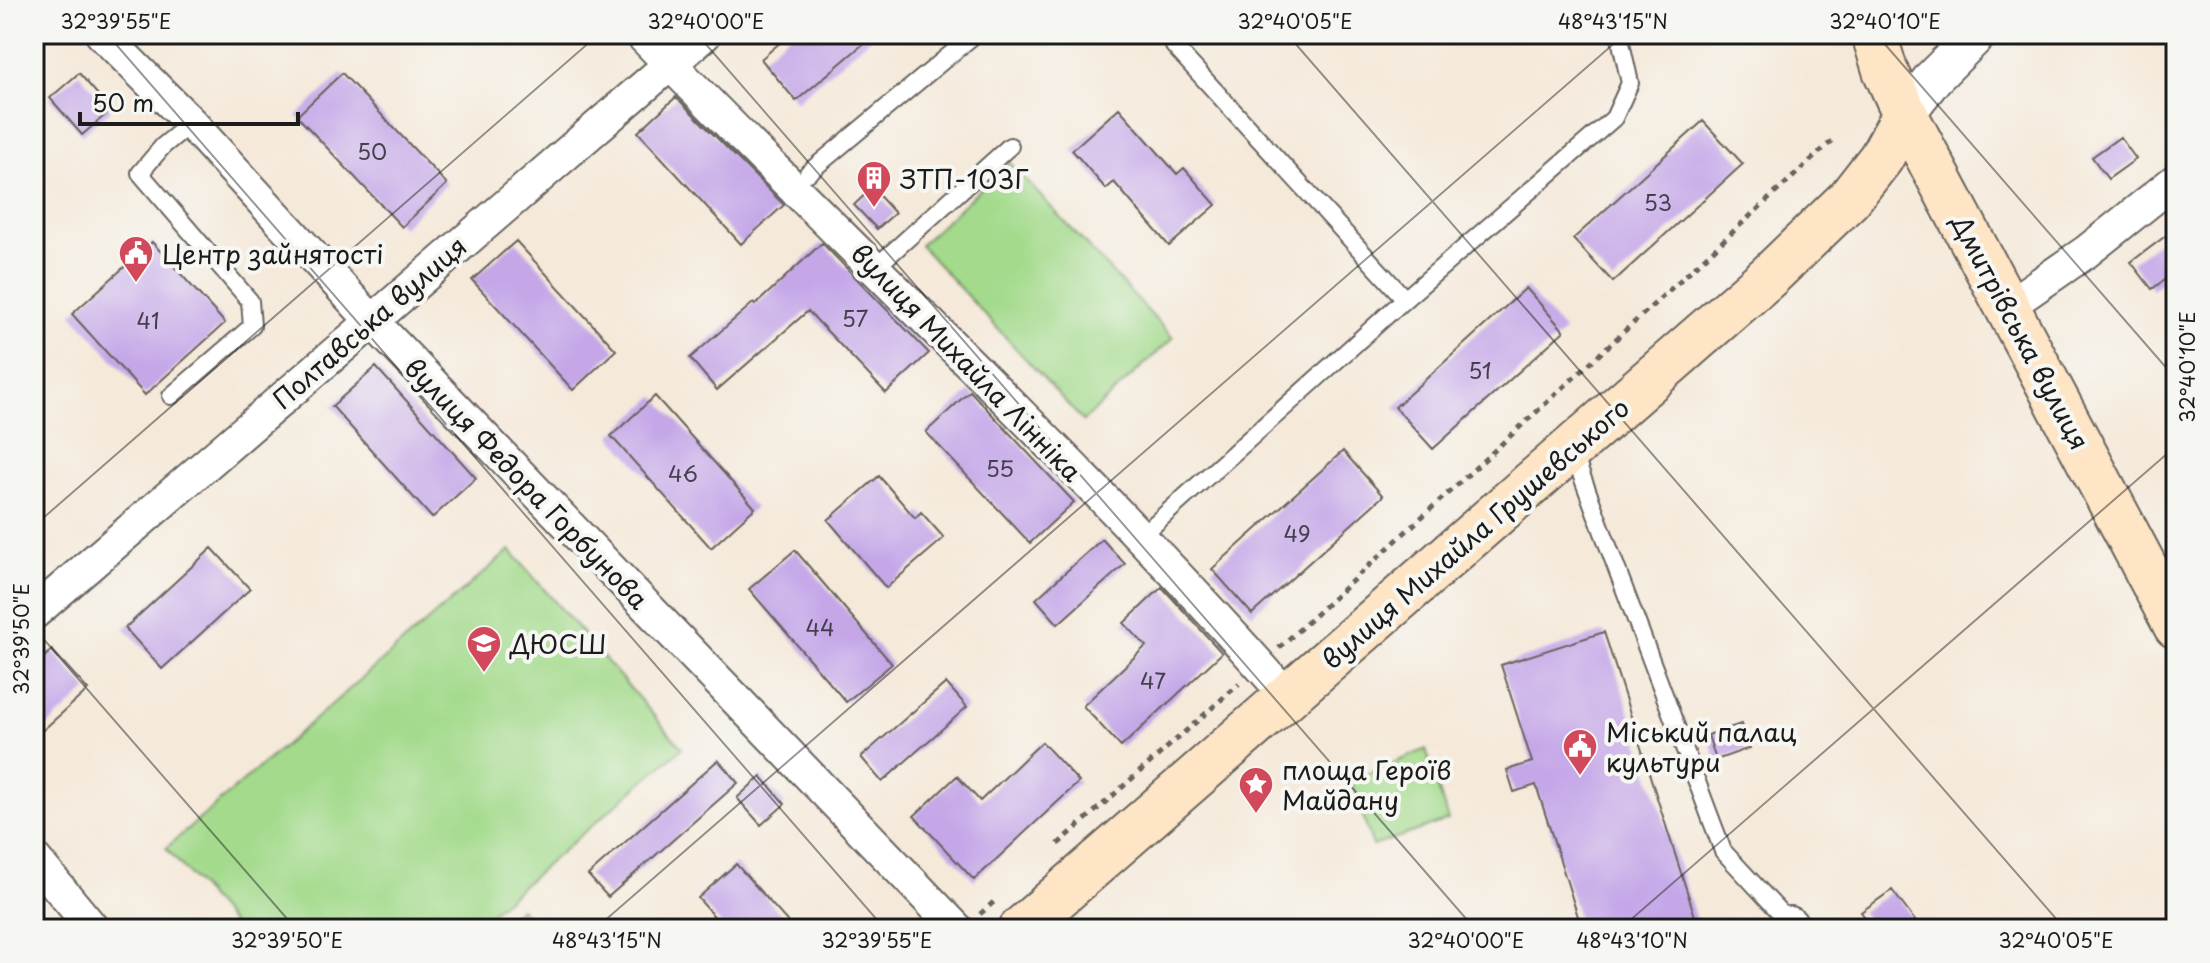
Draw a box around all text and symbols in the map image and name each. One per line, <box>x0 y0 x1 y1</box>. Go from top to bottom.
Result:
text: 32°39'55"E <box>61 6 171 36</box>
text: 32°40'00"E <box>648 6 764 36</box>
text: 32°40'05"E <box>1237 6 1353 36</box>
text: 48°43'15"N <box>1558 6 1668 36</box>
text: 32°40'10"E <box>1829 6 1941 36</box>
scale bar <box>80 76 298 126</box>
text: 50 m <box>92 84 154 120</box>
house number: 50 <box>357 134 387 167</box>
building icon: ЗТП-103Г <box>855 159 893 209</box>
place label: ЗТП-103Г <box>900 159 1029 198</box>
house number: 53 <box>1644 185 1672 218</box>
street label: Дмитрівська вулиця <box>1942 207 2100 456</box>
street label: Полтавська вулиця <box>263 227 475 417</box>
public building icon: Центр зайнятості <box>117 234 155 284</box>
place label: Центр зайнятості <box>162 234 384 273</box>
street label: вулиця Михайла Лінніка <box>843 234 1092 490</box>
house number: 57 <box>842 301 868 334</box>
house number: 41 <box>136 303 160 336</box>
text: 32°40'10"E <box>2172 311 2202 423</box>
street label: вулиця Федора Горбунова <box>396 348 658 618</box>
house number: 51 <box>1468 353 1492 386</box>
street label: вулиця Михайла Грушевського <box>1312 388 1638 678</box>
house number: 55 <box>986 451 1014 484</box>
house number: 46 <box>668 456 698 489</box>
house number: 49 <box>1283 516 1311 549</box>
text: 32°39'50"E <box>6 583 36 695</box>
house number: 44 <box>805 610 835 643</box>
school or university icon: ДЮСШ <box>465 624 503 674</box>
place label: ДЮСШ <box>509 624 607 663</box>
house number: 47 <box>1140 663 1166 696</box>
place label: Міський палац культури <box>1606 712 1797 781</box>
public building icon: Міський палац культури <box>1561 727 1599 777</box>
place label: площа Героїв Майдану <box>1282 750 1451 819</box>
place icon: площа Героїв Майдану <box>1237 765 1275 815</box>
text: 32°39'50"E <box>231 925 343 955</box>
text: 48°43'15"N <box>552 925 662 955</box>
text: 32°39'55"E <box>822 925 932 955</box>
text: 32°40'00"E <box>1408 925 1524 955</box>
text: 48°43'10"N <box>1576 925 1688 955</box>
text: 32°40'05"E <box>1998 925 2114 955</box>

